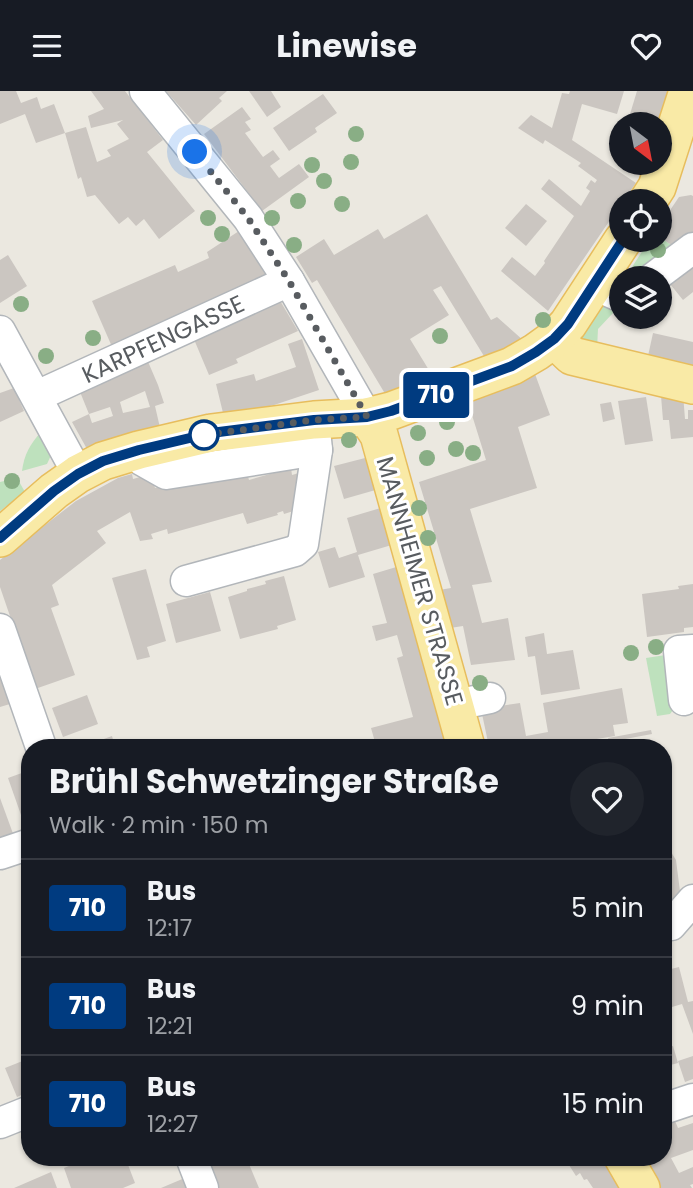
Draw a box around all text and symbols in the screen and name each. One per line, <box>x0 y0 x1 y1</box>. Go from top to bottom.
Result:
text: Linewise <box>276 23 417 68</box>
icon: menu <box>28 27 66 65</box>
icon: heart <box>627 27 665 65</box>
north arrow <box>609 112 672 175</box>
map controls <box>609 112 672 329</box>
your location <box>177 134 212 169</box>
button: locate <box>609 189 672 252</box>
button: layers <box>609 266 672 329</box>
street label: KARPFENGASSE <box>76 287 250 391</box>
line badge: 710 <box>396 372 476 418</box>
text: 710 <box>417 378 455 411</box>
unlabelled marker <box>189 420 219 450</box>
street label: MANNHEIMER STRASSE <box>369 453 471 709</box>
text: Brühl Schwetzinger Straße <box>49 758 499 805</box>
button: heart <box>570 762 644 836</box>
text: Walk · 2 min · 150 m <box>49 809 268 841</box>
text: Bus <box>147 873 196 909</box>
text: 5 min <box>571 890 644 926</box>
text: 710 <box>69 891 106 924</box>
text: 12:17 <box>147 912 192 944</box>
text: Bus <box>147 971 196 1007</box>
text: 9 min <box>571 988 644 1024</box>
text: 710 <box>69 989 106 1022</box>
text: 12:21 <box>147 1010 193 1042</box>
text: Bus <box>147 1069 196 1105</box>
text: 15 min <box>563 1086 644 1122</box>
text: 710 <box>69 1087 106 1120</box>
text: 12:27 <box>147 1108 198 1140</box>

